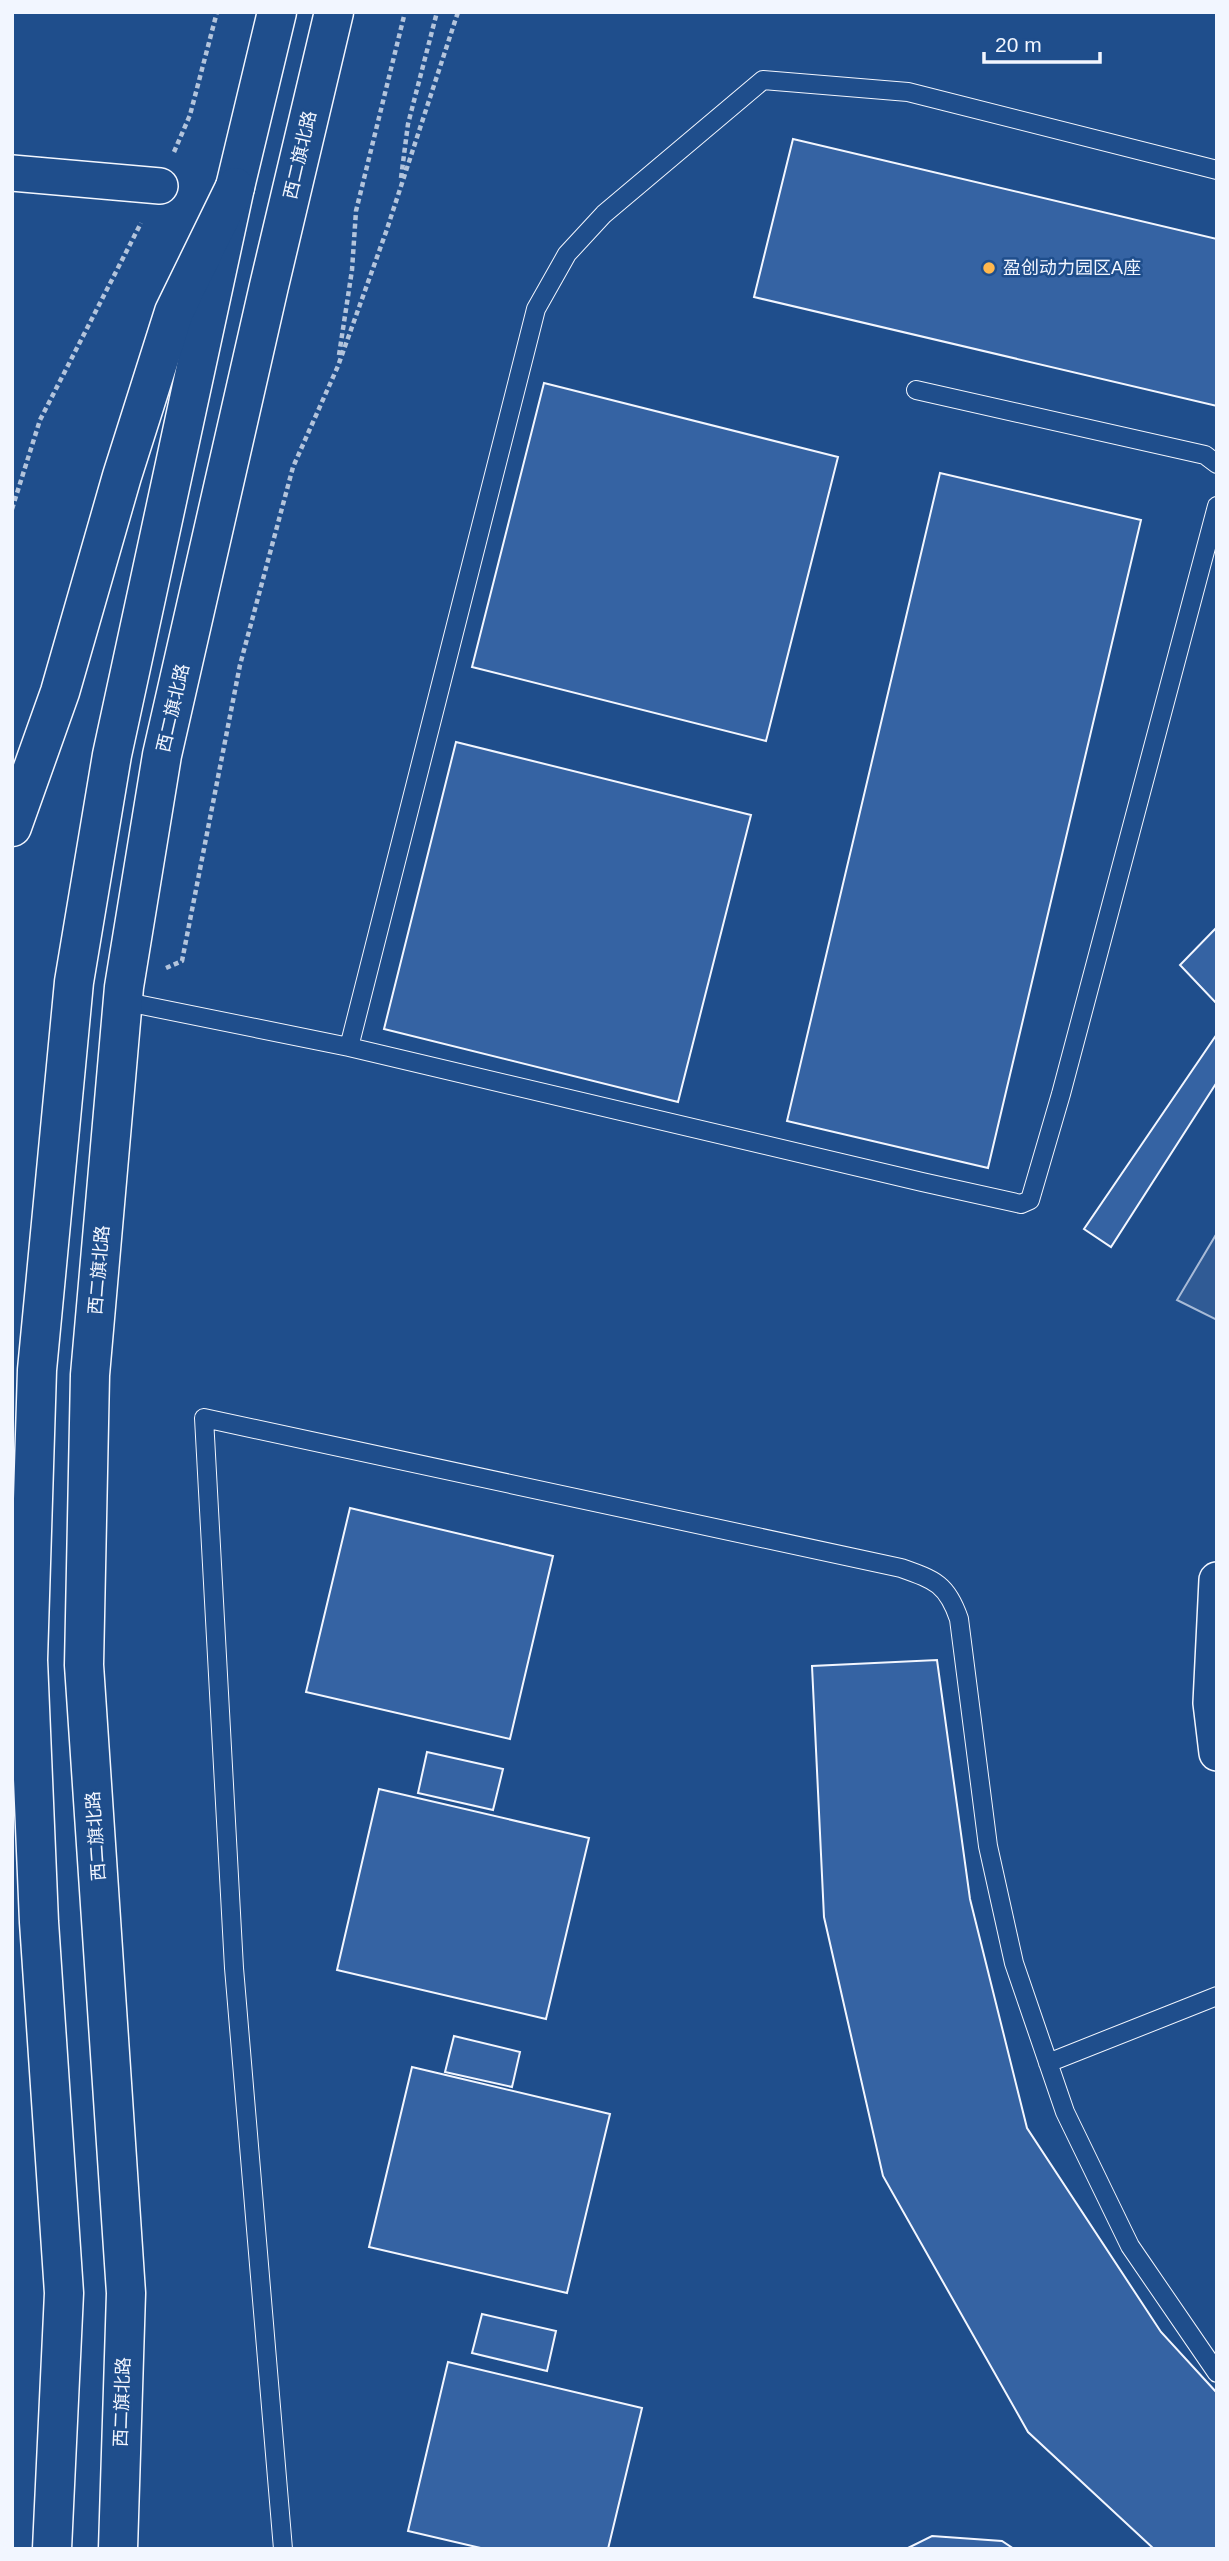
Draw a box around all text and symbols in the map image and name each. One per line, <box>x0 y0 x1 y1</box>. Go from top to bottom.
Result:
scale bar <box>984 21 1100 65</box>
text: 20 m <box>995 33 1042 56</box>
street label: 西二旗北路 <box>280 109 320 201</box>
place label: 盈创动力园区A座 <box>1003 258 1141 278</box>
marker: 盈创动力园区A座 <box>981 260 997 276</box>
street label: 西二旗北路 <box>153 662 193 754</box>
street label: 西二旗北路 <box>85 1224 113 1316</box>
street label: 西二旗北路 <box>83 1790 109 1882</box>
street label: 西二旗北路 <box>110 2357 134 2447</box>

